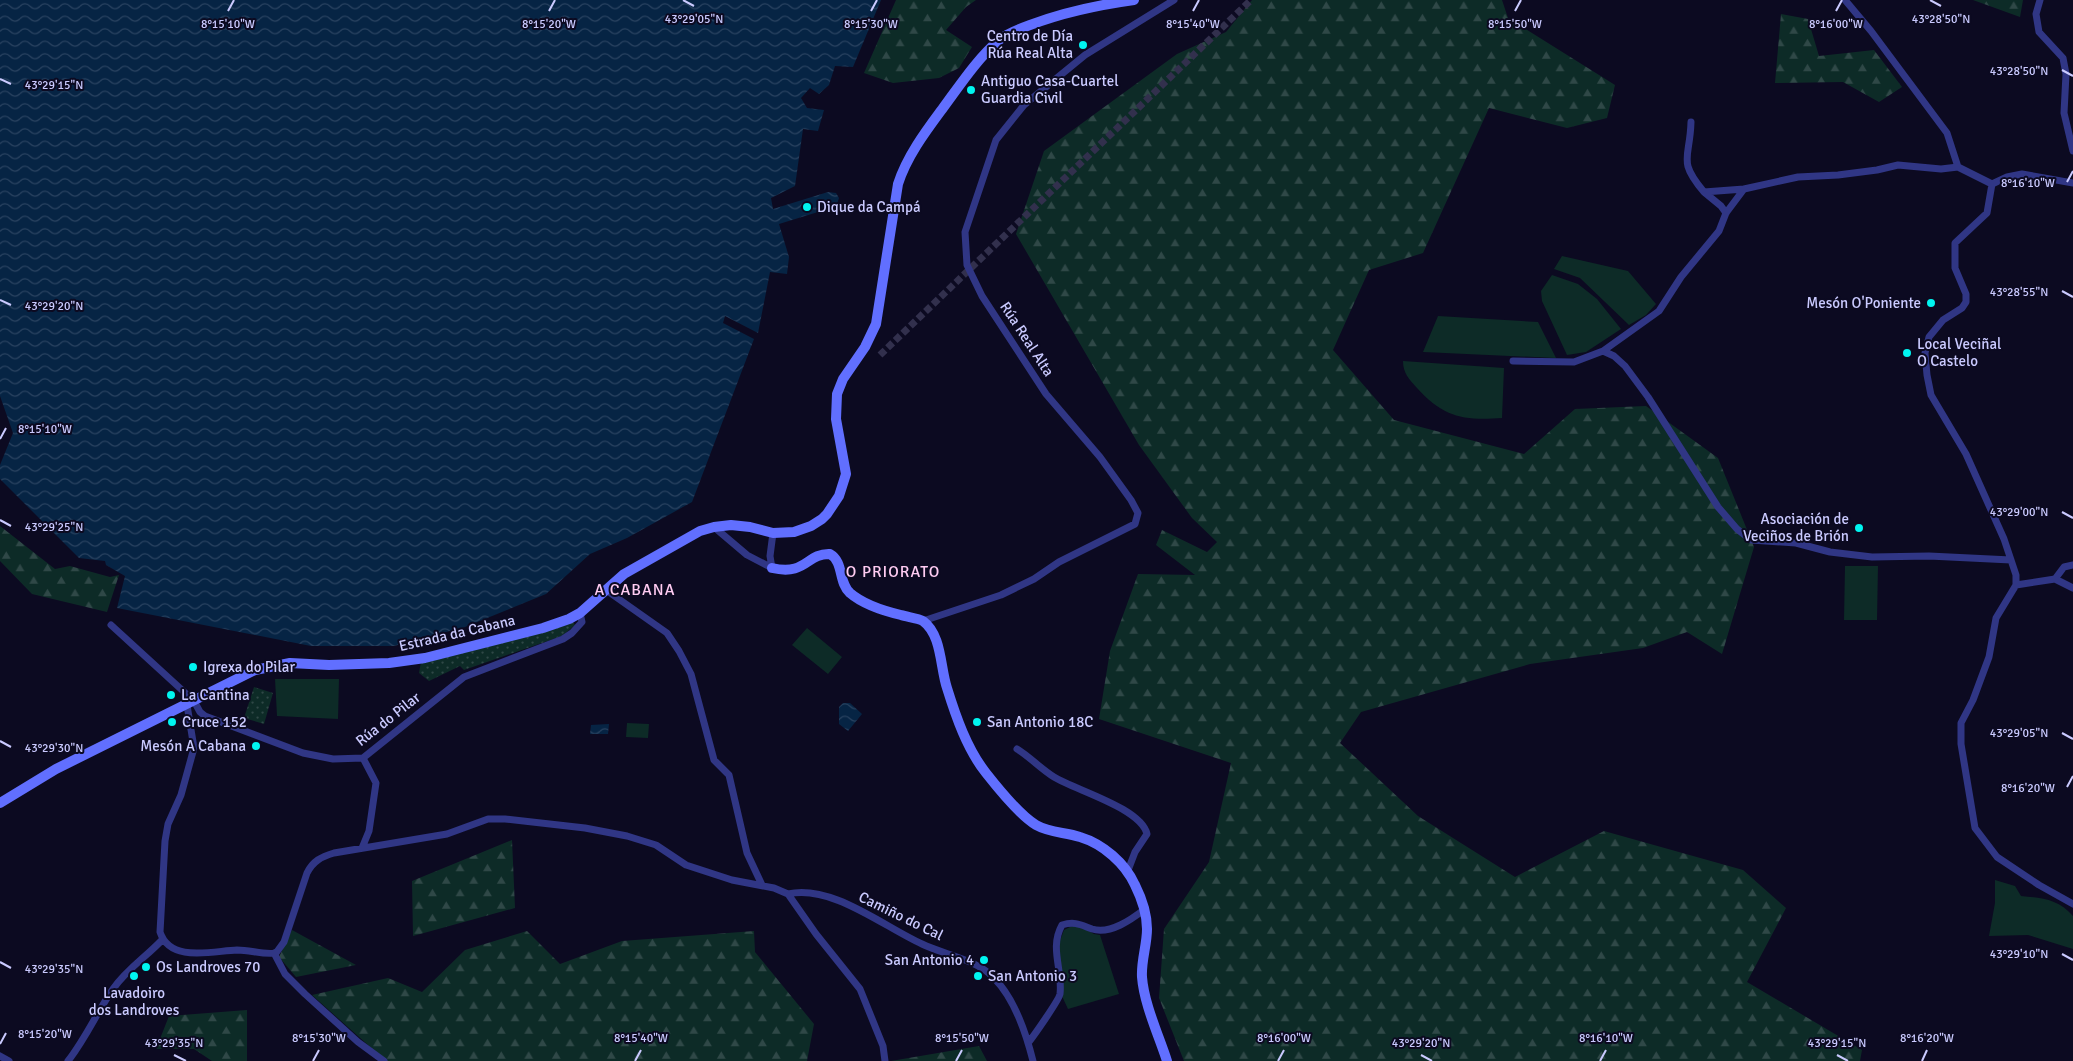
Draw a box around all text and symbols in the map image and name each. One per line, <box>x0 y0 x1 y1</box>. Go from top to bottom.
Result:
text: 43°29'05"N <box>665 12 723 27</box>
text: 43°28'50"N <box>1912 12 1970 27</box>
text: 8°15'10"W <box>201 17 255 32</box>
text: 8°15'20"W <box>522 17 576 32</box>
text: 8°15'30"W <box>844 17 898 32</box>
text: 8°15'40"W <box>1166 17 1220 32</box>
text: 8°15'50"W <box>1488 17 1542 32</box>
text: 8°16'00"W <box>1809 17 1863 32</box>
place label: Centro de Día Rúa Real Alta <box>987 27 1073 62</box>
marker: Centro de Día Rúa Real Alta <box>1077 39 1089 51</box>
text: 43°28'50"N <box>1990 64 2048 79</box>
place label: Antiguo Casa-Cuartel Guardia Civil <box>981 72 1119 107</box>
text: 43°29'15"N <box>25 78 83 93</box>
marker: Antiguo Casa-Cuartel Guardia Civil <box>965 84 977 96</box>
text: 8°16'10"W <box>2001 176 2055 191</box>
place label: Dique da Campá <box>817 198 921 216</box>
marker: Dique da Campá <box>801 201 813 213</box>
text: 43°28'55"N <box>1990 285 2048 300</box>
place label: Mesón O'Poniente <box>1806 294 1921 312</box>
marker: Mesón O'Poniente <box>1925 297 1937 309</box>
street label: Rúa Real Alta <box>996 298 1058 380</box>
text: 43°29'20"N <box>25 299 83 314</box>
place label: Local Veciñal O Castelo <box>1917 335 2001 370</box>
marker: Local Veciñal O Castelo <box>1901 347 1913 359</box>
text: 8°15'10"W <box>18 422 72 437</box>
text: 43°29'00"N <box>1990 505 2048 520</box>
place label: Asociación de Veciños de Brión <box>1743 510 1849 545</box>
text: 43°29'25"N <box>25 520 83 535</box>
marker: Asociación de Veciños de Brión <box>1853 522 1865 534</box>
district label: O PRIORATO <box>846 562 940 582</box>
district label: A CABANA <box>595 580 675 600</box>
street label: Estrada da Cabana <box>397 611 517 655</box>
place label: Igrexa do Pilar <box>203 658 295 676</box>
marker: Igrexa do Pilar <box>187 661 199 673</box>
place label: La Cantina <box>181 686 250 704</box>
street label: Rúa do Pilar <box>352 688 424 750</box>
marker: La Cantina <box>165 689 177 701</box>
place label: Cruce 152 <box>182 713 247 731</box>
place label: San Antonio 18C <box>987 713 1093 731</box>
marker: Cruce 152 <box>166 716 178 728</box>
marker: San Antonio 18C <box>971 716 983 728</box>
text: 43°29'05"N <box>1990 726 2048 741</box>
place label: Mesón A Cabana <box>140 737 246 755</box>
marker: Mesón A Cabana <box>250 740 262 752</box>
text: 43°29'30"N <box>25 741 83 756</box>
text: 8°16'20"W <box>2001 781 2055 796</box>
street label: Camiño do Cal <box>856 888 946 944</box>
text: 43°29'10"N <box>1990 947 2048 962</box>
place label: San Antonio 4 <box>885 951 974 969</box>
marker: San Antonio 4 <box>978 954 990 966</box>
place label: Os Landroves 70 <box>156 958 260 976</box>
marker: Os Landroves 70 <box>140 961 152 973</box>
text: 43°29'35"N <box>25 962 83 977</box>
place label: San Antonio 3 <box>988 967 1077 985</box>
marker: Lavadoiro dos Landroves <box>128 970 140 982</box>
marker: San Antonio 3 <box>972 970 984 982</box>
place label: Lavadoiro dos Landroves <box>89 984 180 1019</box>
text: 8°15'20"W <box>18 1027 72 1042</box>
text: 8°15'30"W <box>292 1031 346 1046</box>
text: 8°15'40"W <box>614 1031 668 1046</box>
text: 8°15'50"W <box>935 1031 989 1046</box>
text: 8°16'00"W <box>1257 1031 1311 1046</box>
text: 8°16'10"W <box>1579 1031 1633 1046</box>
text: 8°16'20"W <box>1900 1031 1954 1046</box>
text: 43°29'35"N <box>145 1036 203 1051</box>
text: 43°29'20"N <box>1392 1036 1450 1051</box>
text: 43°29'15"N <box>1808 1036 1866 1051</box>

